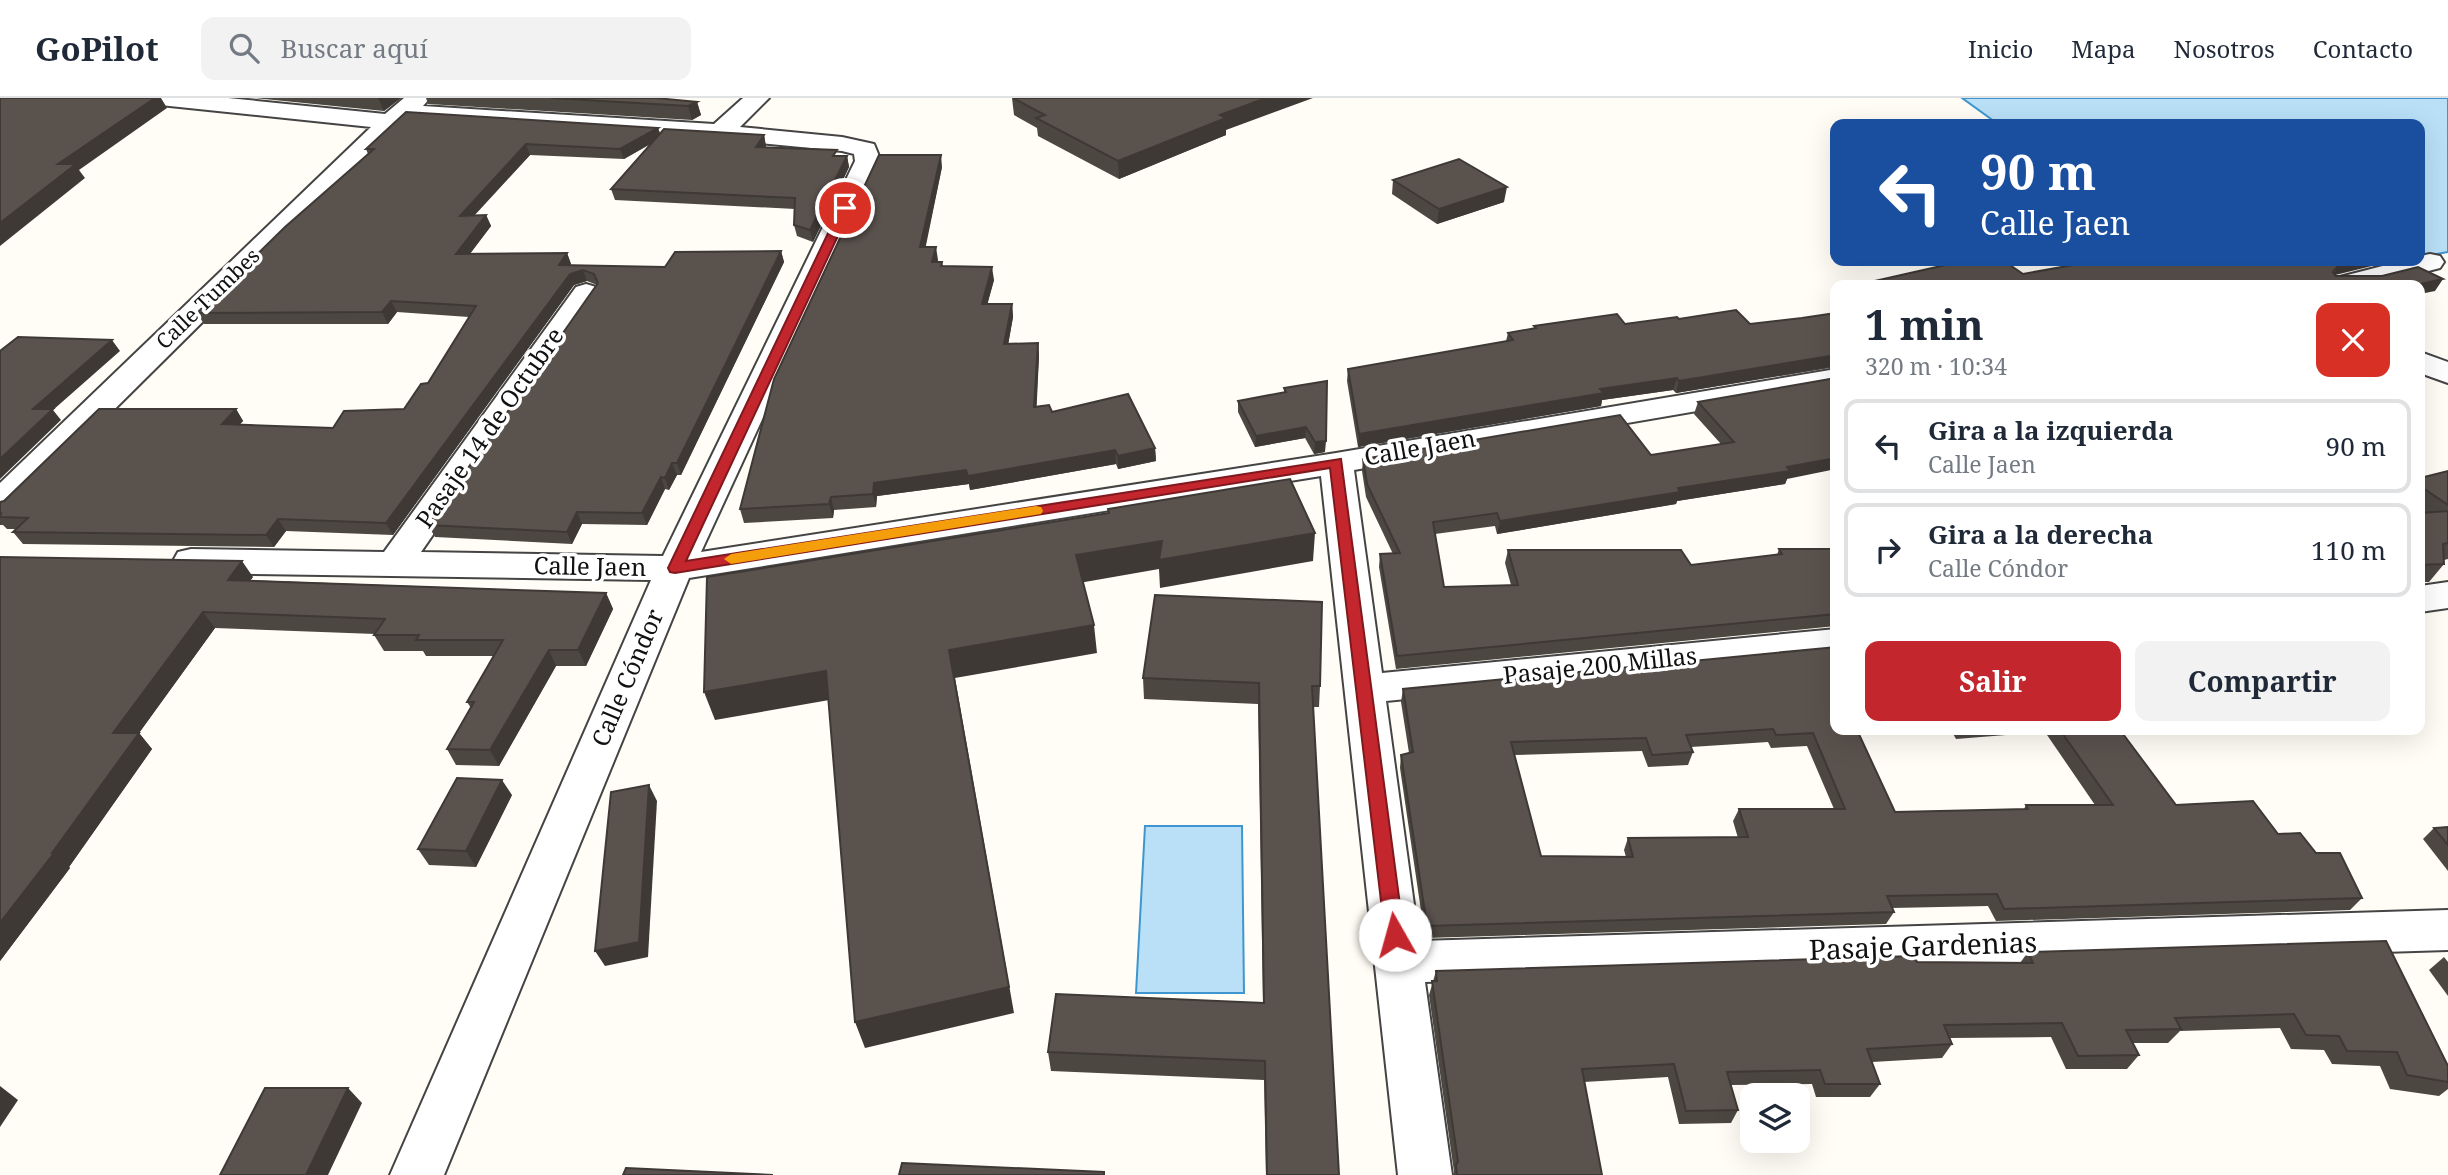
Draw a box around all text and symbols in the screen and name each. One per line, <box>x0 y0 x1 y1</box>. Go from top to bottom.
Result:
search box <box>201 17 691 80</box>
text: GoPilot <box>35 26 159 71</box>
icon: search <box>225 29 263 67</box>
text: Buscar aquí <box>281 30 428 66</box>
text: Inicio <box>1968 32 2033 65</box>
text: Mapa <box>2071 32 2136 65</box>
text: Nosotros <box>2174 32 2275 65</box>
text: Contacto <box>2313 32 2413 65</box>
text: 90 m <box>1980 138 2096 204</box>
icon: left <box>1865 147 1956 238</box>
pin <box>815 178 875 238</box>
icon: arrive <box>826 189 864 227</box>
text: Calle Jaen <box>1980 201 2130 244</box>
street label: Calle Tumbes <box>149 242 265 355</box>
text: 1 min <box>1865 295 1984 352</box>
button: close <box>2316 303 2390 377</box>
street label: Pasaje 14 de Octubre <box>407 320 570 534</box>
text: 320 m · 10:34 <box>1865 350 2007 382</box>
text: Gira a la izquierda <box>1928 412 2174 448</box>
street label: Calle Jaen <box>1361 420 1478 473</box>
icon: left <box>1869 427 1907 465</box>
text: 90 m <box>2326 428 2386 464</box>
text: Calle Jaen <box>1928 448 2036 480</box>
text: Gira a la derecha <box>1928 516 2153 552</box>
icon: right <box>1869 531 1907 569</box>
text: 110 m <box>2311 532 2386 568</box>
street label: Calle Jaen <box>533 548 647 583</box>
text: Calle Cóndor <box>1928 552 2068 584</box>
street label: Calle Cóndor <box>583 604 670 751</box>
street label: Pasaje 200 Millas <box>1501 638 1698 691</box>
button: Salir <box>1865 641 2121 721</box>
button: Compartir <box>2135 641 2390 721</box>
position arrow <box>1358 898 1432 972</box>
street label: Pasaje Gardenias <box>1808 922 2038 968</box>
map controls <box>1740 1083 1810 1153</box>
button: layers <box>1740 1083 1810 1153</box>

